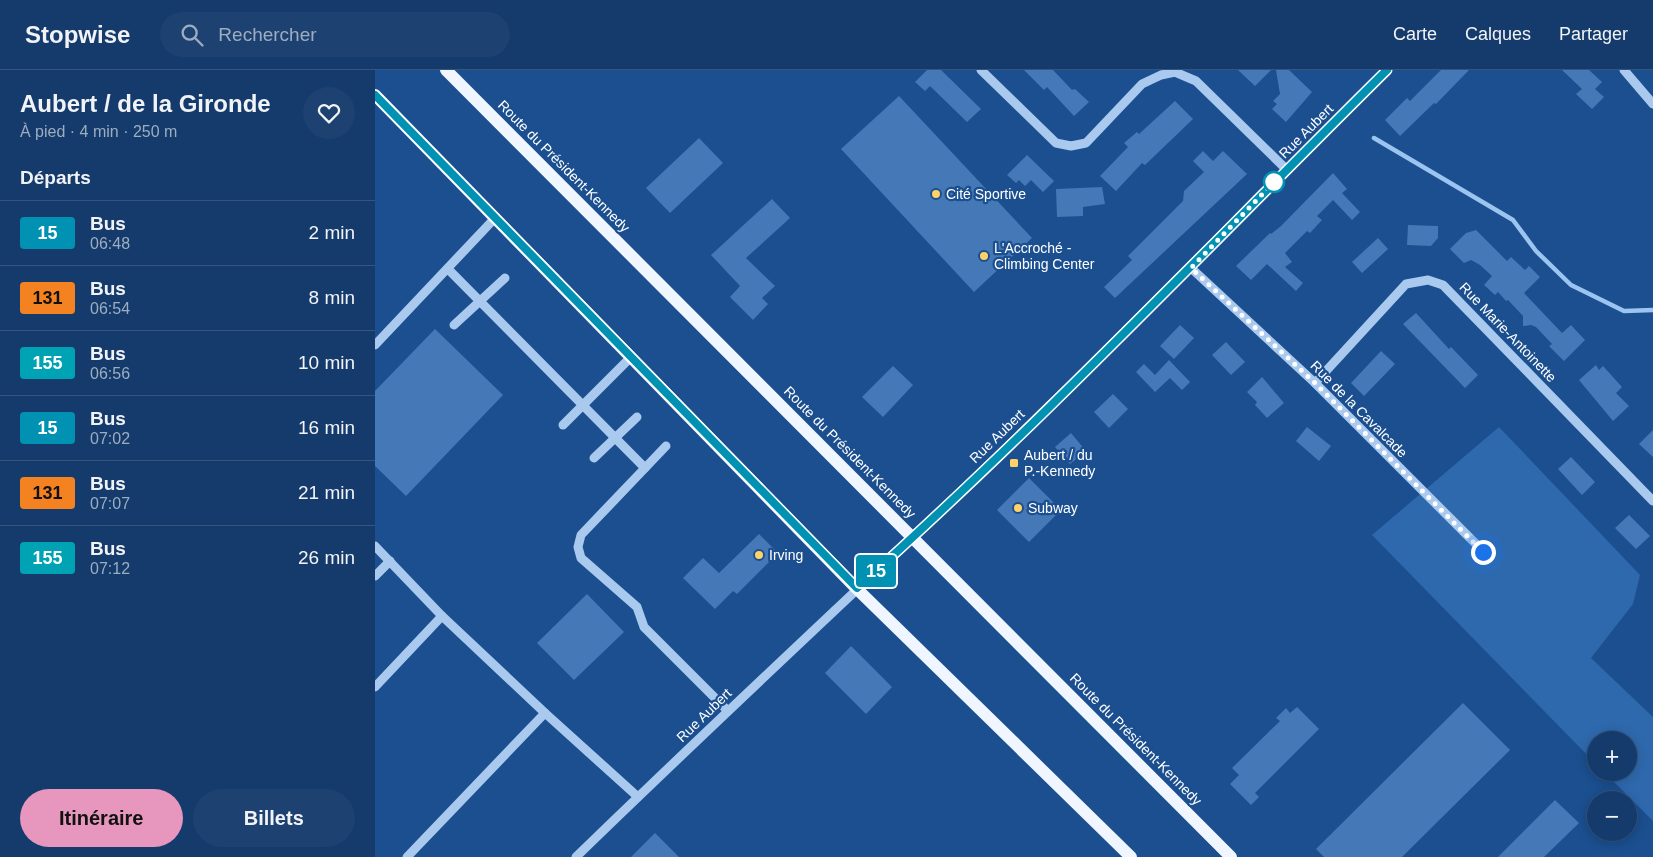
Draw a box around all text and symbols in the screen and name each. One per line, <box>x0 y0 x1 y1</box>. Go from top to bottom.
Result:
search box <box>160 12 510 57</box>
text: Stopwise <box>25 21 130 48</box>
icon: search <box>178 21 206 49</box>
text: Rechercher <box>218 24 317 45</box>
text: Carte <box>1393 24 1437 44</box>
text: Calques <box>1465 24 1531 44</box>
text: Partager <box>1559 24 1628 44</box>
button: heart <box>303 87 355 139</box>
text: Aubert / de la Gironde <box>20 90 271 117</box>
street label: Route du Président-Kennedy <box>495 97 633 235</box>
street label: Rue Aubert <box>1276 101 1336 161</box>
text: À pied · 4 min · 250 m <box>20 123 177 140</box>
text: Départs <box>20 167 91 188</box>
unlabelled marker <box>1263 171 1285 193</box>
place label: Cité Sportive <box>946 186 1026 202</box>
marker: Cité Sportive <box>930 188 942 200</box>
text: Bus <box>90 213 126 234</box>
text: 2 min <box>309 222 355 243</box>
text: 15 <box>37 223 58 243</box>
text: 06:48 <box>90 235 130 252</box>
place label: L'Accroché - Climbing Center <box>994 240 1095 272</box>
marker: L'Accroché - Climbing Center <box>978 250 990 262</box>
text: Bus <box>90 278 126 299</box>
street label: Rue Marie-Antoinette <box>1456 279 1560 385</box>
text: 8 min <box>309 287 355 308</box>
text: 131 <box>32 288 63 308</box>
text: 06:54 <box>90 300 130 317</box>
text: Bus <box>90 343 126 364</box>
text: 10 min <box>298 352 355 373</box>
text: 155 <box>32 353 63 373</box>
street label: Rue de la Cavalcade <box>1307 357 1411 461</box>
text: 06:56 <box>90 365 130 382</box>
street label: Route du Président-Kennedy <box>781 383 919 521</box>
street label: Rue Aubert <box>966 406 1028 466</box>
text: Bus <box>90 408 126 429</box>
text: 16 min <box>298 417 355 438</box>
text: 15 <box>37 418 58 438</box>
text: 07:02 <box>90 430 130 447</box>
place label: Aubert / du P.-Kennedy <box>1024 447 1095 479</box>
marker: Aubert / du P.-Kennedy <box>1008 457 1020 469</box>
text: Bus <box>90 473 126 494</box>
text: 21 min <box>298 482 355 503</box>
text: 131 <box>32 483 63 503</box>
text: 07:07 <box>90 495 130 512</box>
place label: Subway <box>1028 500 1078 516</box>
marker: Subway <box>1012 502 1024 514</box>
text: Bus <box>90 538 126 559</box>
your location <box>1471 540 1496 565</box>
text: 26 min <box>298 547 355 568</box>
place label: Irving <box>769 547 803 563</box>
text: 155 <box>32 548 63 568</box>
marker: Irving <box>753 549 765 561</box>
line badge: 15 <box>853 555 899 587</box>
text: 07:12 <box>90 560 130 577</box>
text: 15 <box>866 561 886 581</box>
street label: Route du Président-Kennedy <box>1067 670 1205 808</box>
street label: Rue Aubert <box>673 685 735 745</box>
map controls <box>1587 731 1637 841</box>
button: + <box>1587 731 1637 781</box>
button: Itinéraire <box>20 789 183 847</box>
button: Billets <box>193 789 355 847</box>
button: − <box>1587 791 1637 841</box>

